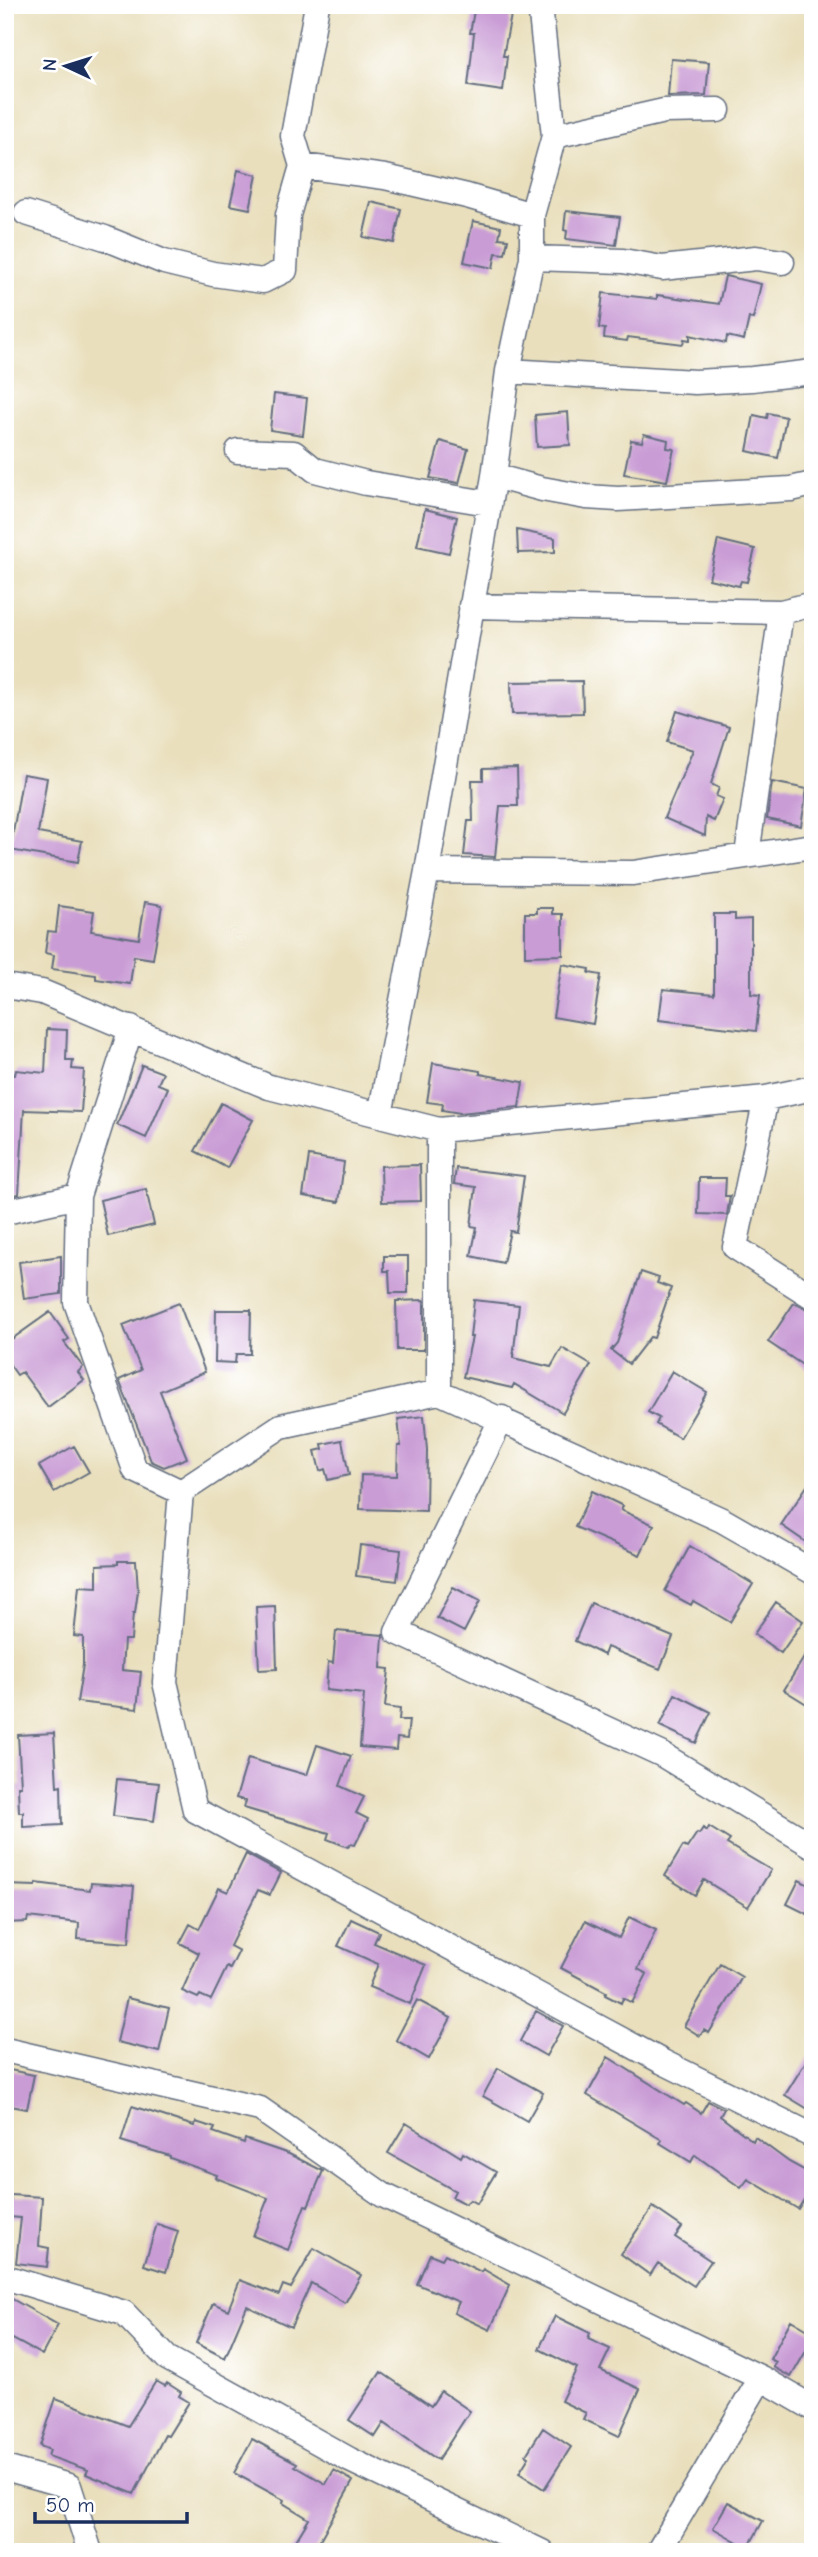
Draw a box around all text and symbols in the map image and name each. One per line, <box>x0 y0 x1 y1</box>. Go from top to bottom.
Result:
north arrow <box>32 32 102 102</box>
text: N <box>39 58 61 72</box>
scale bar <box>35 2480 187 2524</box>
text: 50 m <box>46 2493 95 2517</box>

